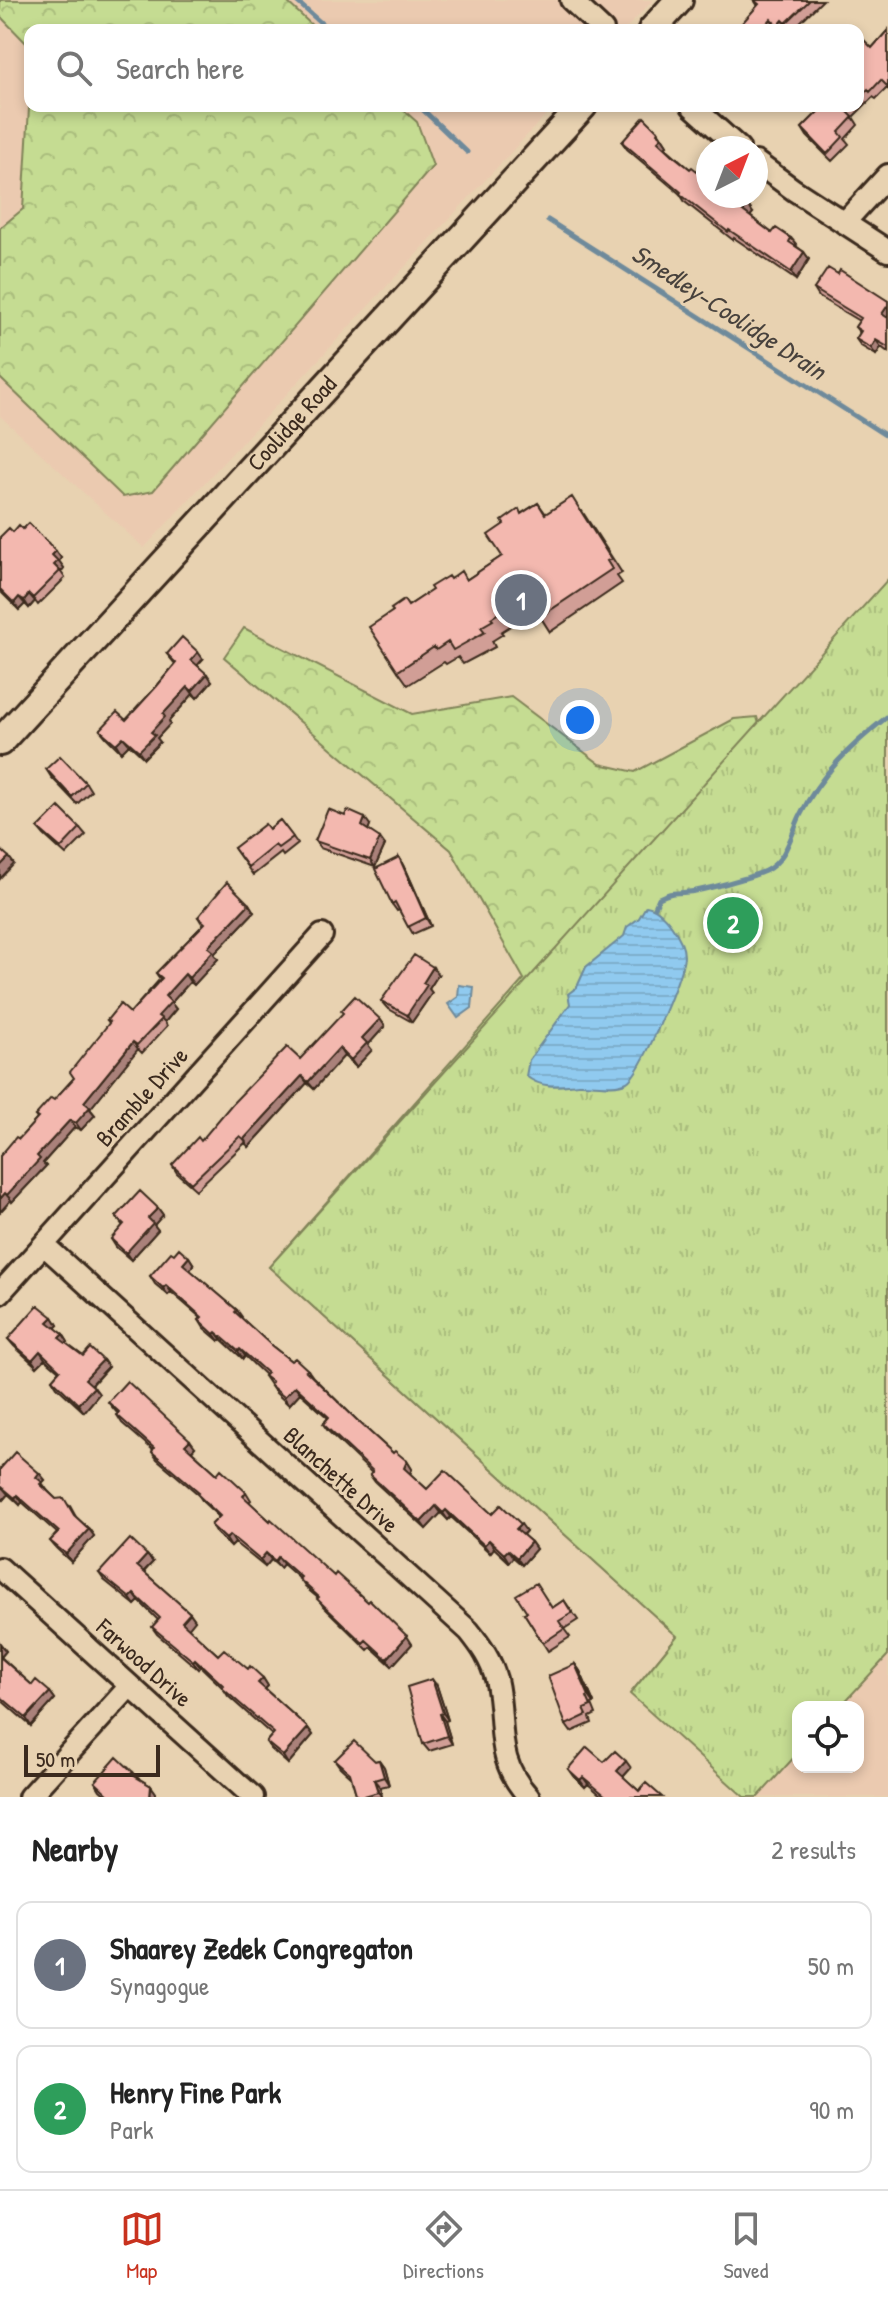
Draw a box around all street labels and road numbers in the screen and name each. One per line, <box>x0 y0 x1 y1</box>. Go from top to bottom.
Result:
street label: Coolidge Road <box>239 368 343 477</box>
street label: Bramble Drive <box>88 1039 195 1153</box>
street label: Blanchette Drive <box>277 1419 406 1540</box>
street label: Farwood Drive <box>89 1610 200 1714</box>

